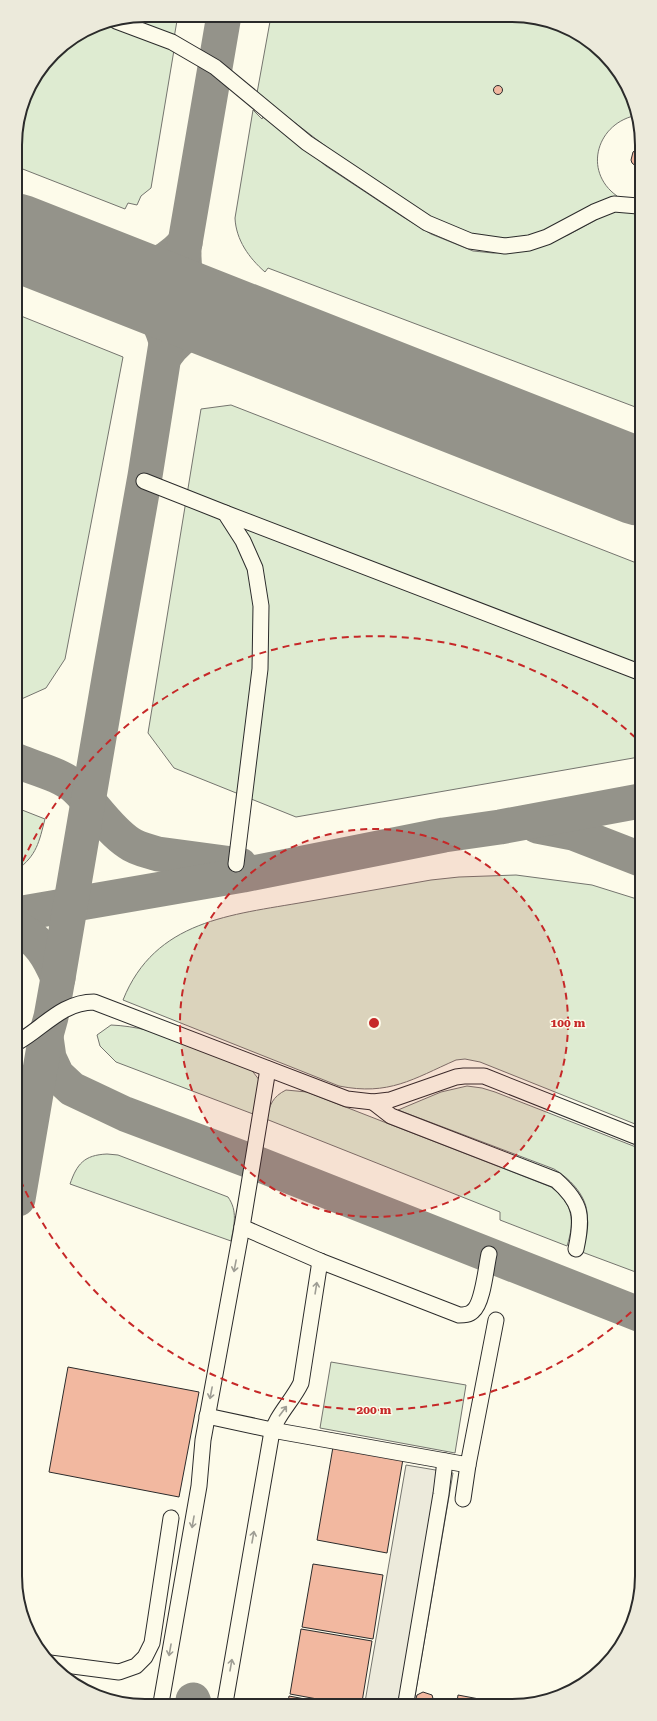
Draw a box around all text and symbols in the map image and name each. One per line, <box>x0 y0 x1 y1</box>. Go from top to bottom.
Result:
centre of rings <box>367 1016 381 1030</box>
text: 100 m <box>551 1016 586 1030</box>
one-way arrow <box>231 1259 239 1272</box>
one-way arrow <box>312 1282 320 1295</box>
one-way arrow <box>207 1387 215 1400</box>
text: 200 m <box>357 1403 392 1417</box>
one-way arrow <box>278 1406 287 1417</box>
one-way arrow <box>188 1515 196 1528</box>
one-way arrow <box>250 1530 258 1543</box>
one-way arrow <box>166 1643 174 1656</box>
one-way arrow <box>227 1659 235 1672</box>

